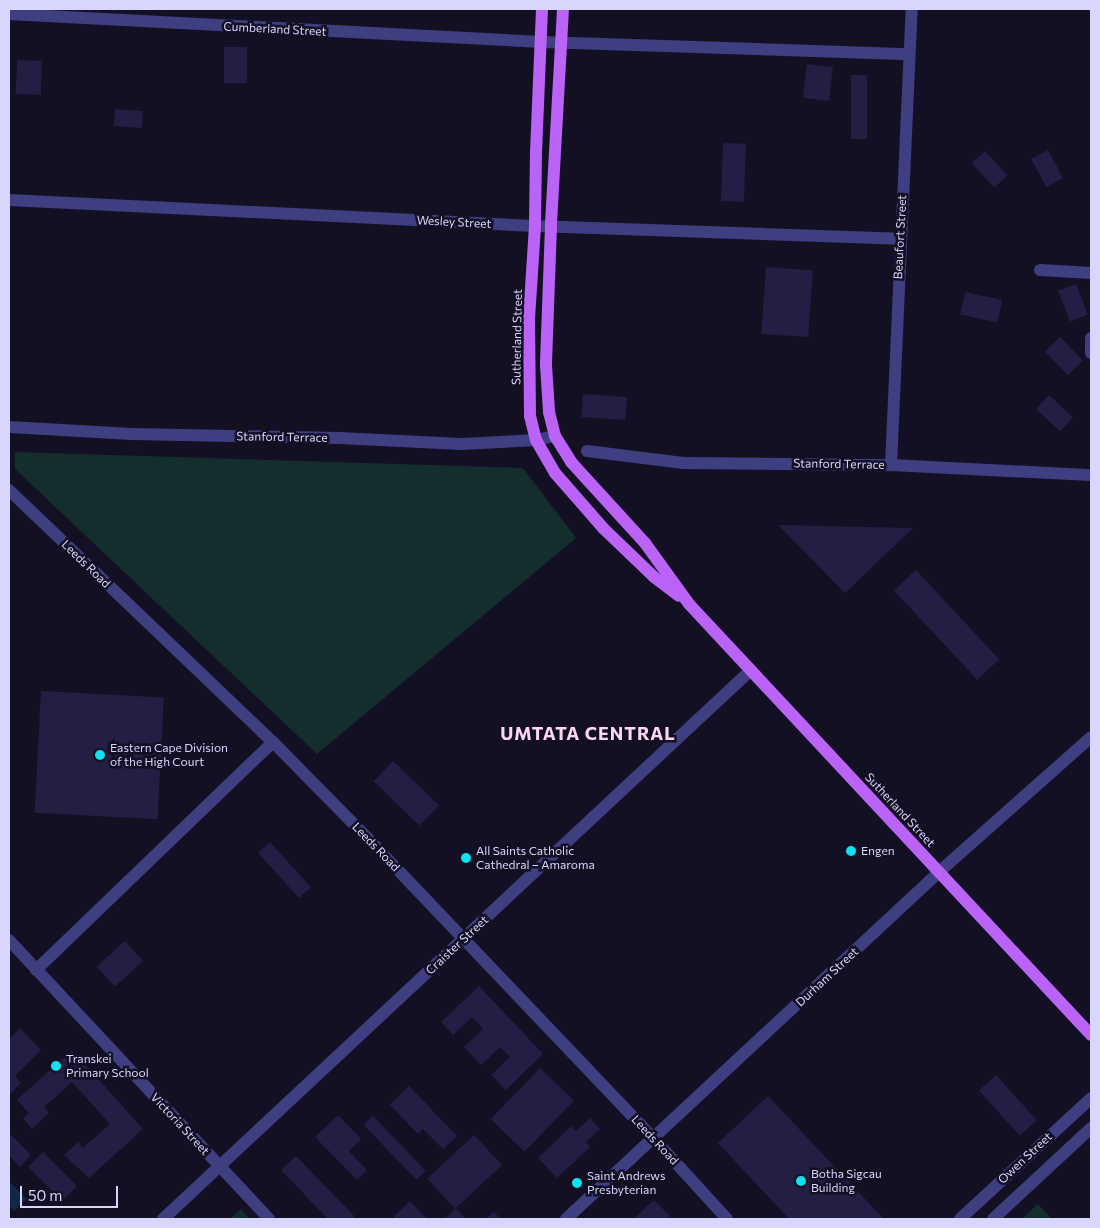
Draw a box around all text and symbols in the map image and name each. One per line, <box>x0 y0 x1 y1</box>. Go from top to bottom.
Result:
street label: Cumberland Street <box>223 19 327 39</box>
street label: Beaufort Street <box>891 194 909 280</box>
street label: Wesley Street <box>416 213 492 231</box>
street label: Sutherland Street <box>509 289 525 385</box>
street label: Stanford Terrace <box>236 429 328 445</box>
street label: Stanford Terrace <box>793 456 885 472</box>
street label: Leeds Road <box>59 537 113 591</box>
district label: UMTATA CENTRAL <box>499 722 677 744</box>
place label: Eastern Cape Division of the High Court <box>110 741 228 769</box>
marker: Eastern Cape Division of the High Court <box>94 749 106 761</box>
street label: Sutherland Street <box>862 770 938 850</box>
street label: Leeds Road <box>349 820 403 874</box>
place label: All Saints Catholic Cathedral – Amaroma <box>476 844 595 872</box>
place label: Engen <box>861 844 895 858</box>
marker: Engen <box>845 845 857 857</box>
marker: All Saints Catholic Cathedral – Amaroma <box>460 852 472 864</box>
street label: Craister Street <box>423 913 491 977</box>
street label: Durham Street <box>793 944 861 1010</box>
place label: Transkei Primary School <box>66 1052 149 1080</box>
marker: Transkei Primary School <box>50 1060 62 1072</box>
street label: Victoria Street <box>148 1090 212 1158</box>
street label: Leeds Road <box>629 1112 681 1168</box>
street label: Owen Street <box>995 1129 1055 1187</box>
place label: Botha Sigcau Building <box>811 1167 882 1195</box>
place label: Saint Andrews Presbyterian <box>587 1169 665 1197</box>
marker: Botha Sigcau Building <box>795 1175 807 1187</box>
scale bar <box>22 1176 120 1208</box>
marker: Saint Andrews Presbyterian <box>571 1177 583 1189</box>
text: 50 m <box>28 1186 62 1204</box>

